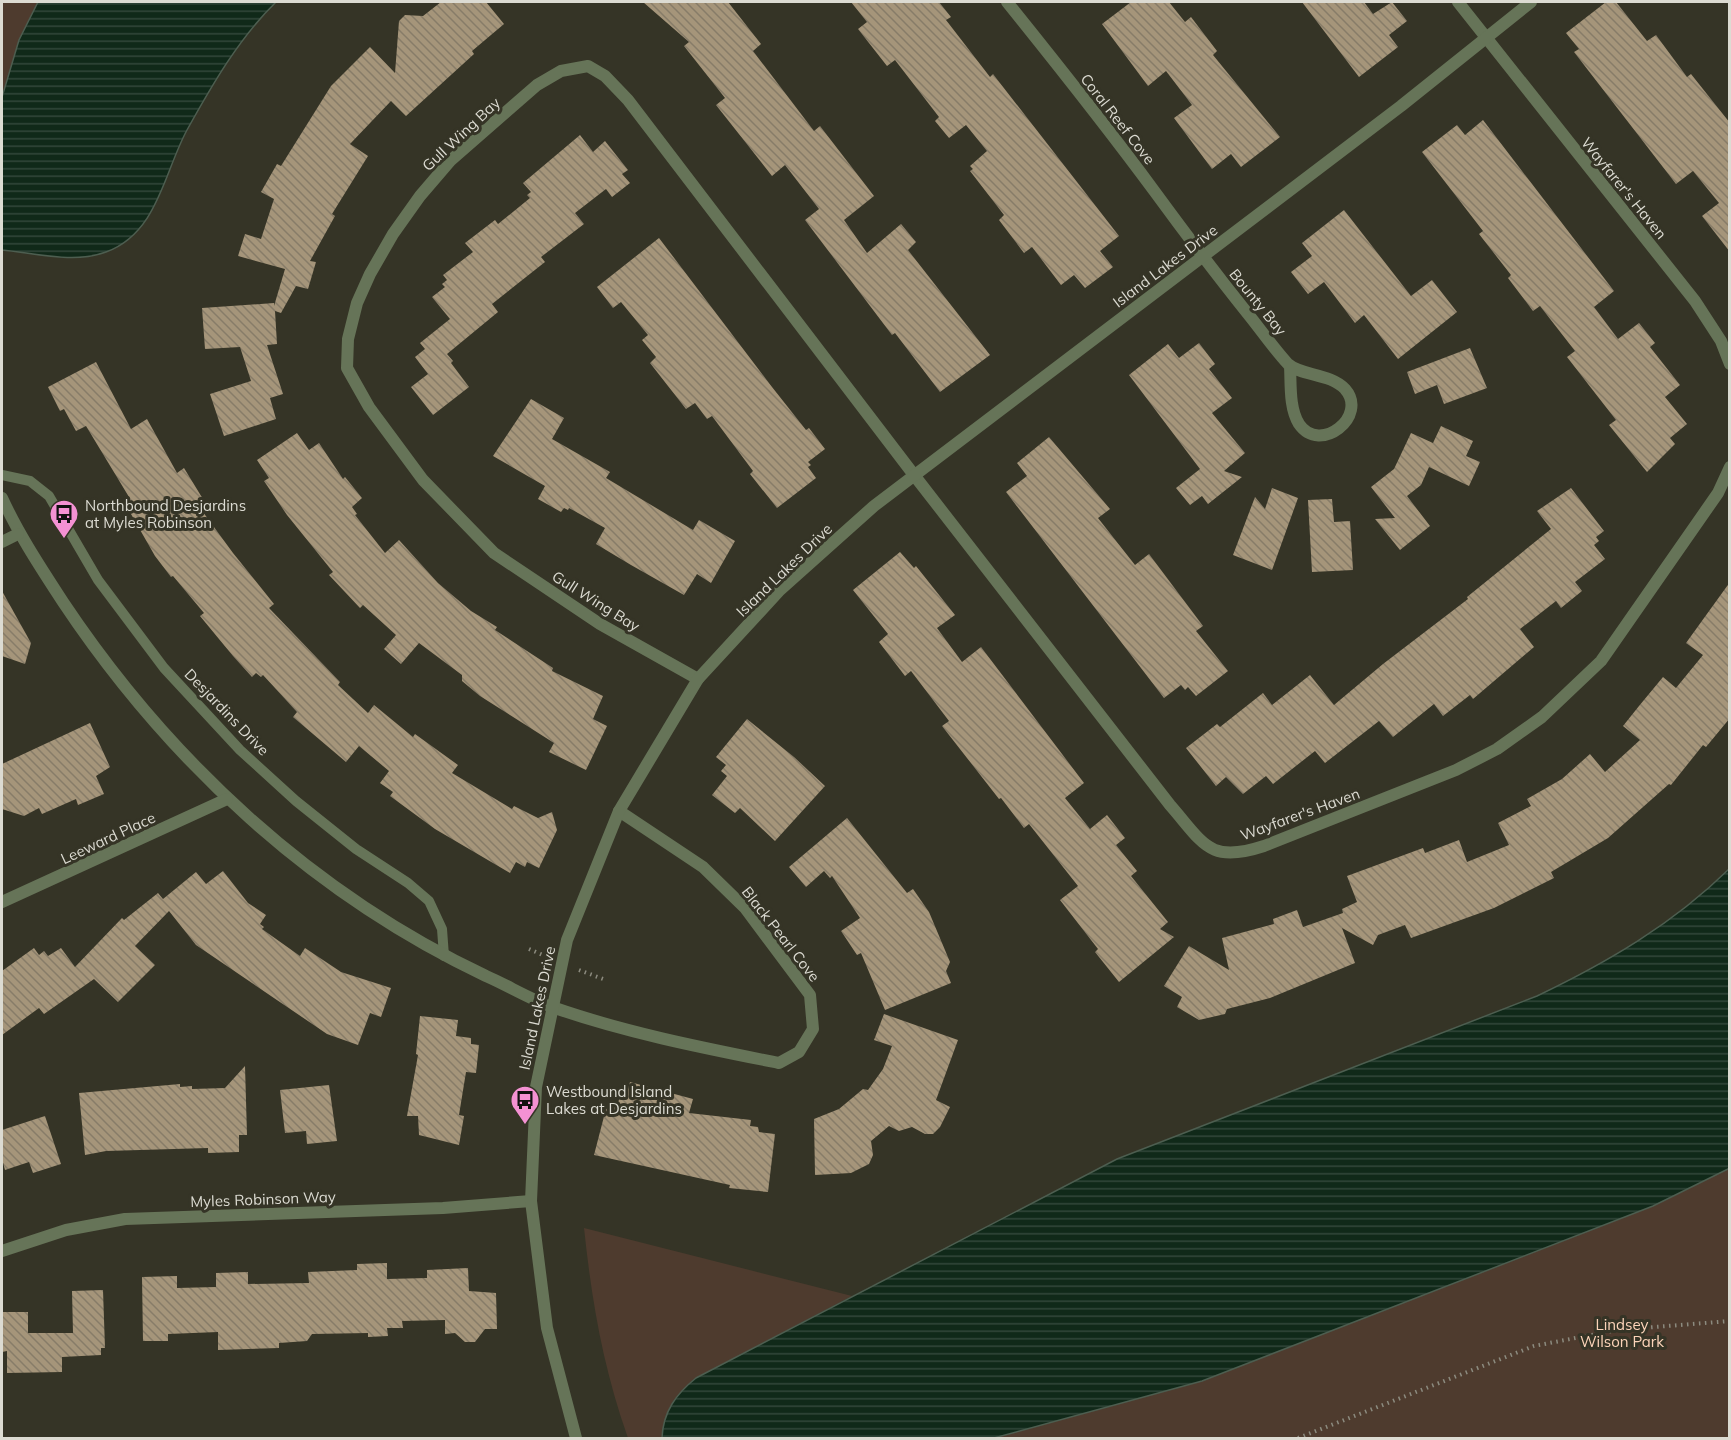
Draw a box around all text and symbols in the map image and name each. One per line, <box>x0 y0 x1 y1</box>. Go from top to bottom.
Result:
street label: Coral Reef Cove <box>1077 70 1159 168</box>
street label: Gull Wing Bay <box>418 93 504 175</box>
street label: Wayfarer's Haven <box>1577 133 1671 243</box>
street label: Island Lakes Drive <box>1109 220 1221 312</box>
street label: Bounty Bay <box>1225 265 1291 339</box>
place label: Northbound Desjardins at Myles Robinson <box>85 496 246 532</box>
bus stop icon: Northbound Desjardins at Myles Robinson <box>48 498 80 540</box>
street label: Island Lakes Drive <box>732 519 836 621</box>
street label: Gull Wing Bay <box>549 567 643 636</box>
street label: Desjardins Drive <box>181 665 273 759</box>
street label: Wayfarer's Haven <box>1238 784 1362 844</box>
street label: Leeward Place <box>58 808 158 868</box>
street label: Black Pearl Cove <box>738 883 824 985</box>
street label: Island Lakes Drive <box>515 944 559 1072</box>
place label: Westbound Island Lakes at Desjardins <box>546 1082 682 1118</box>
bus stop icon: Westbound Island Lakes at Desjardins <box>509 1084 541 1126</box>
street label: Myles Robinson Way <box>190 1187 336 1211</box>
park label: Lindsey Wilson Park <box>1580 1315 1664 1351</box>

